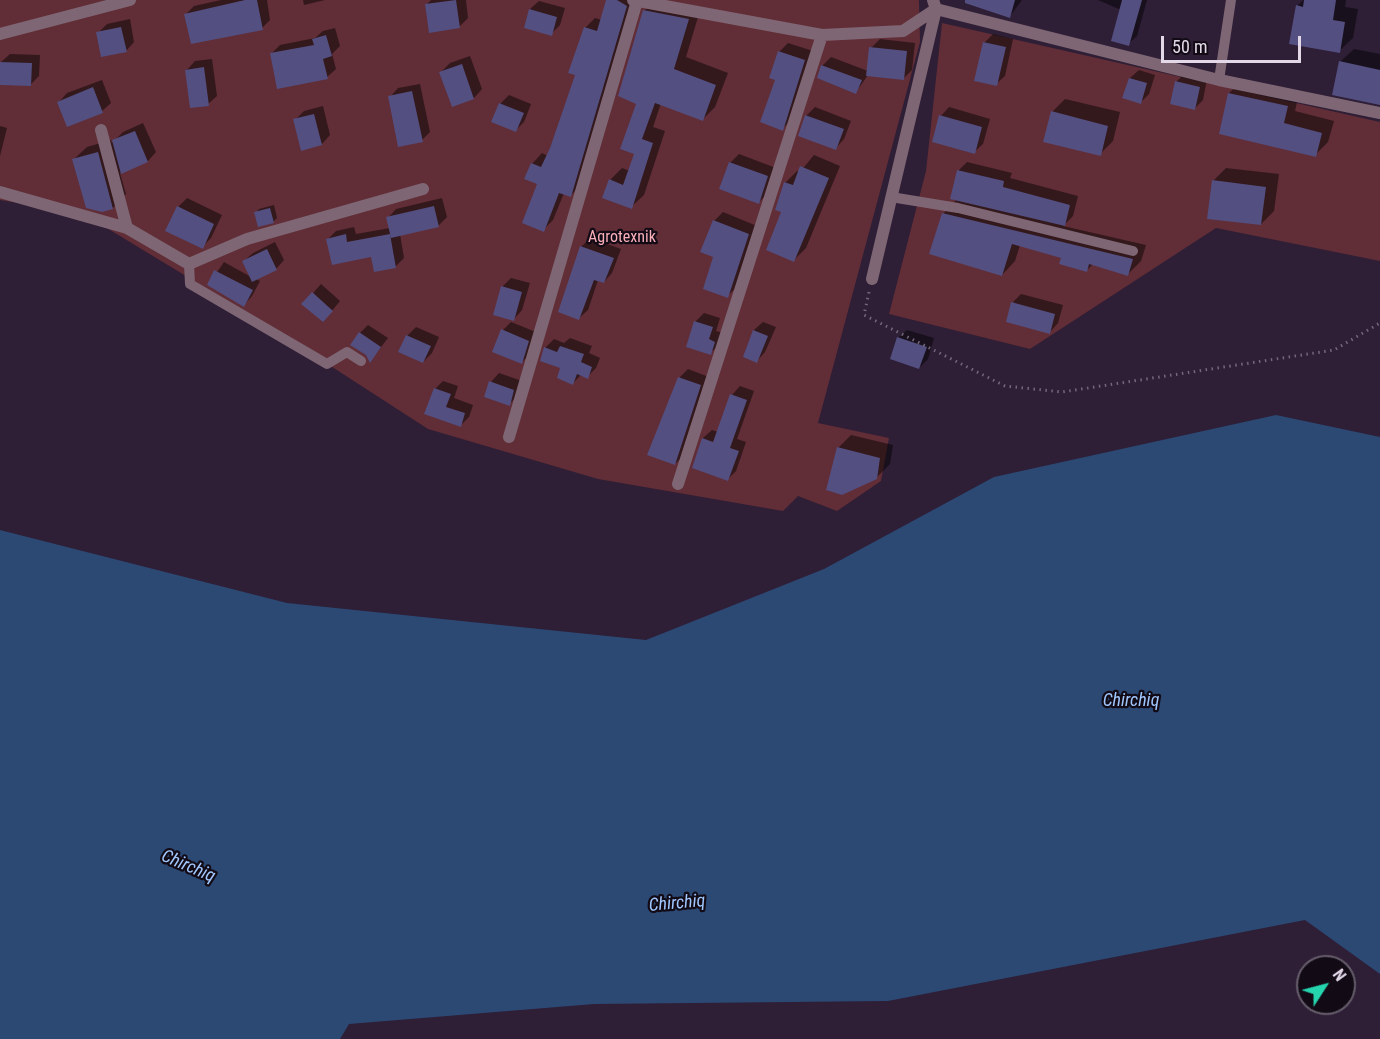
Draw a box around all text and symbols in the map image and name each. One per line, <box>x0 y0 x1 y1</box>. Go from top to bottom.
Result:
scale bar <box>1164 24 1304 62</box>
text: 50 m <box>1172 36 1207 57</box>
park label: Agrotexnik <box>588 228 656 248</box>
water label: Chirchiq <box>1103 690 1159 712</box>
water label: Chirchiq <box>158 846 218 888</box>
water label: Chirchiq <box>648 891 706 917</box>
north arrow <box>1296 955 1356 1015</box>
text: N <box>1329 966 1350 985</box>

